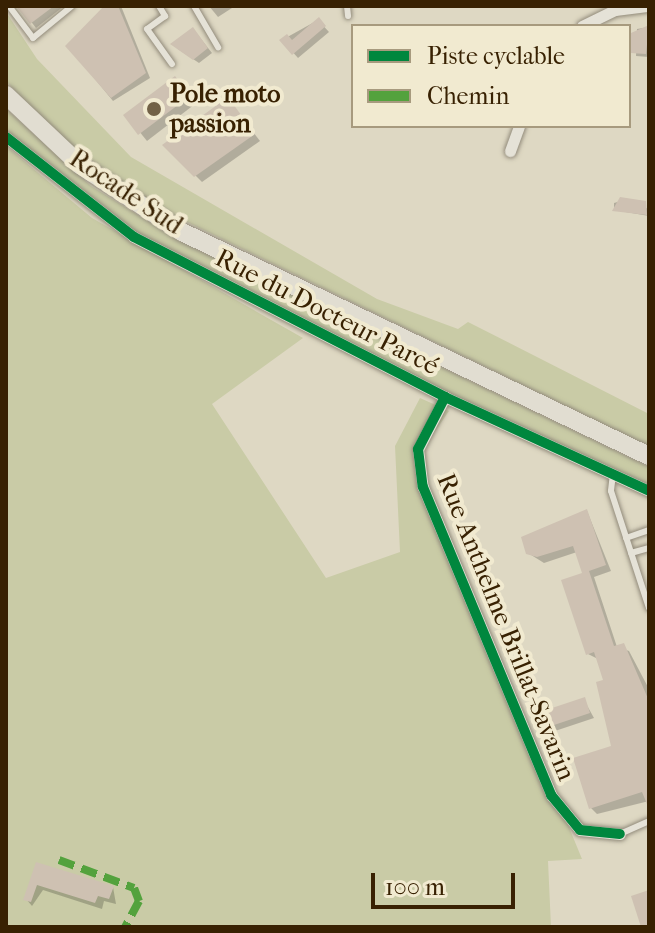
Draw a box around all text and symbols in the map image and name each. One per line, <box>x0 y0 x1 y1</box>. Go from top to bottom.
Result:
legend <box>351 24 631 128</box>
text: Piste cyclable <box>427 42 565 70</box>
place label: Pole moto passion <box>170 78 281 140</box>
text: Chemin <box>427 82 509 110</box>
marker: Pole moto passion <box>145 100 163 118</box>
street label: Rocade Sud <box>63 143 189 241</box>
street label: Rue du Docteur Parcé <box>210 242 444 382</box>
street label: Rue Anthelme Brillat-Savarin <box>430 469 582 785</box>
scale bar <box>375 857 519 907</box>
text: 100 m <box>385 873 445 901</box>

